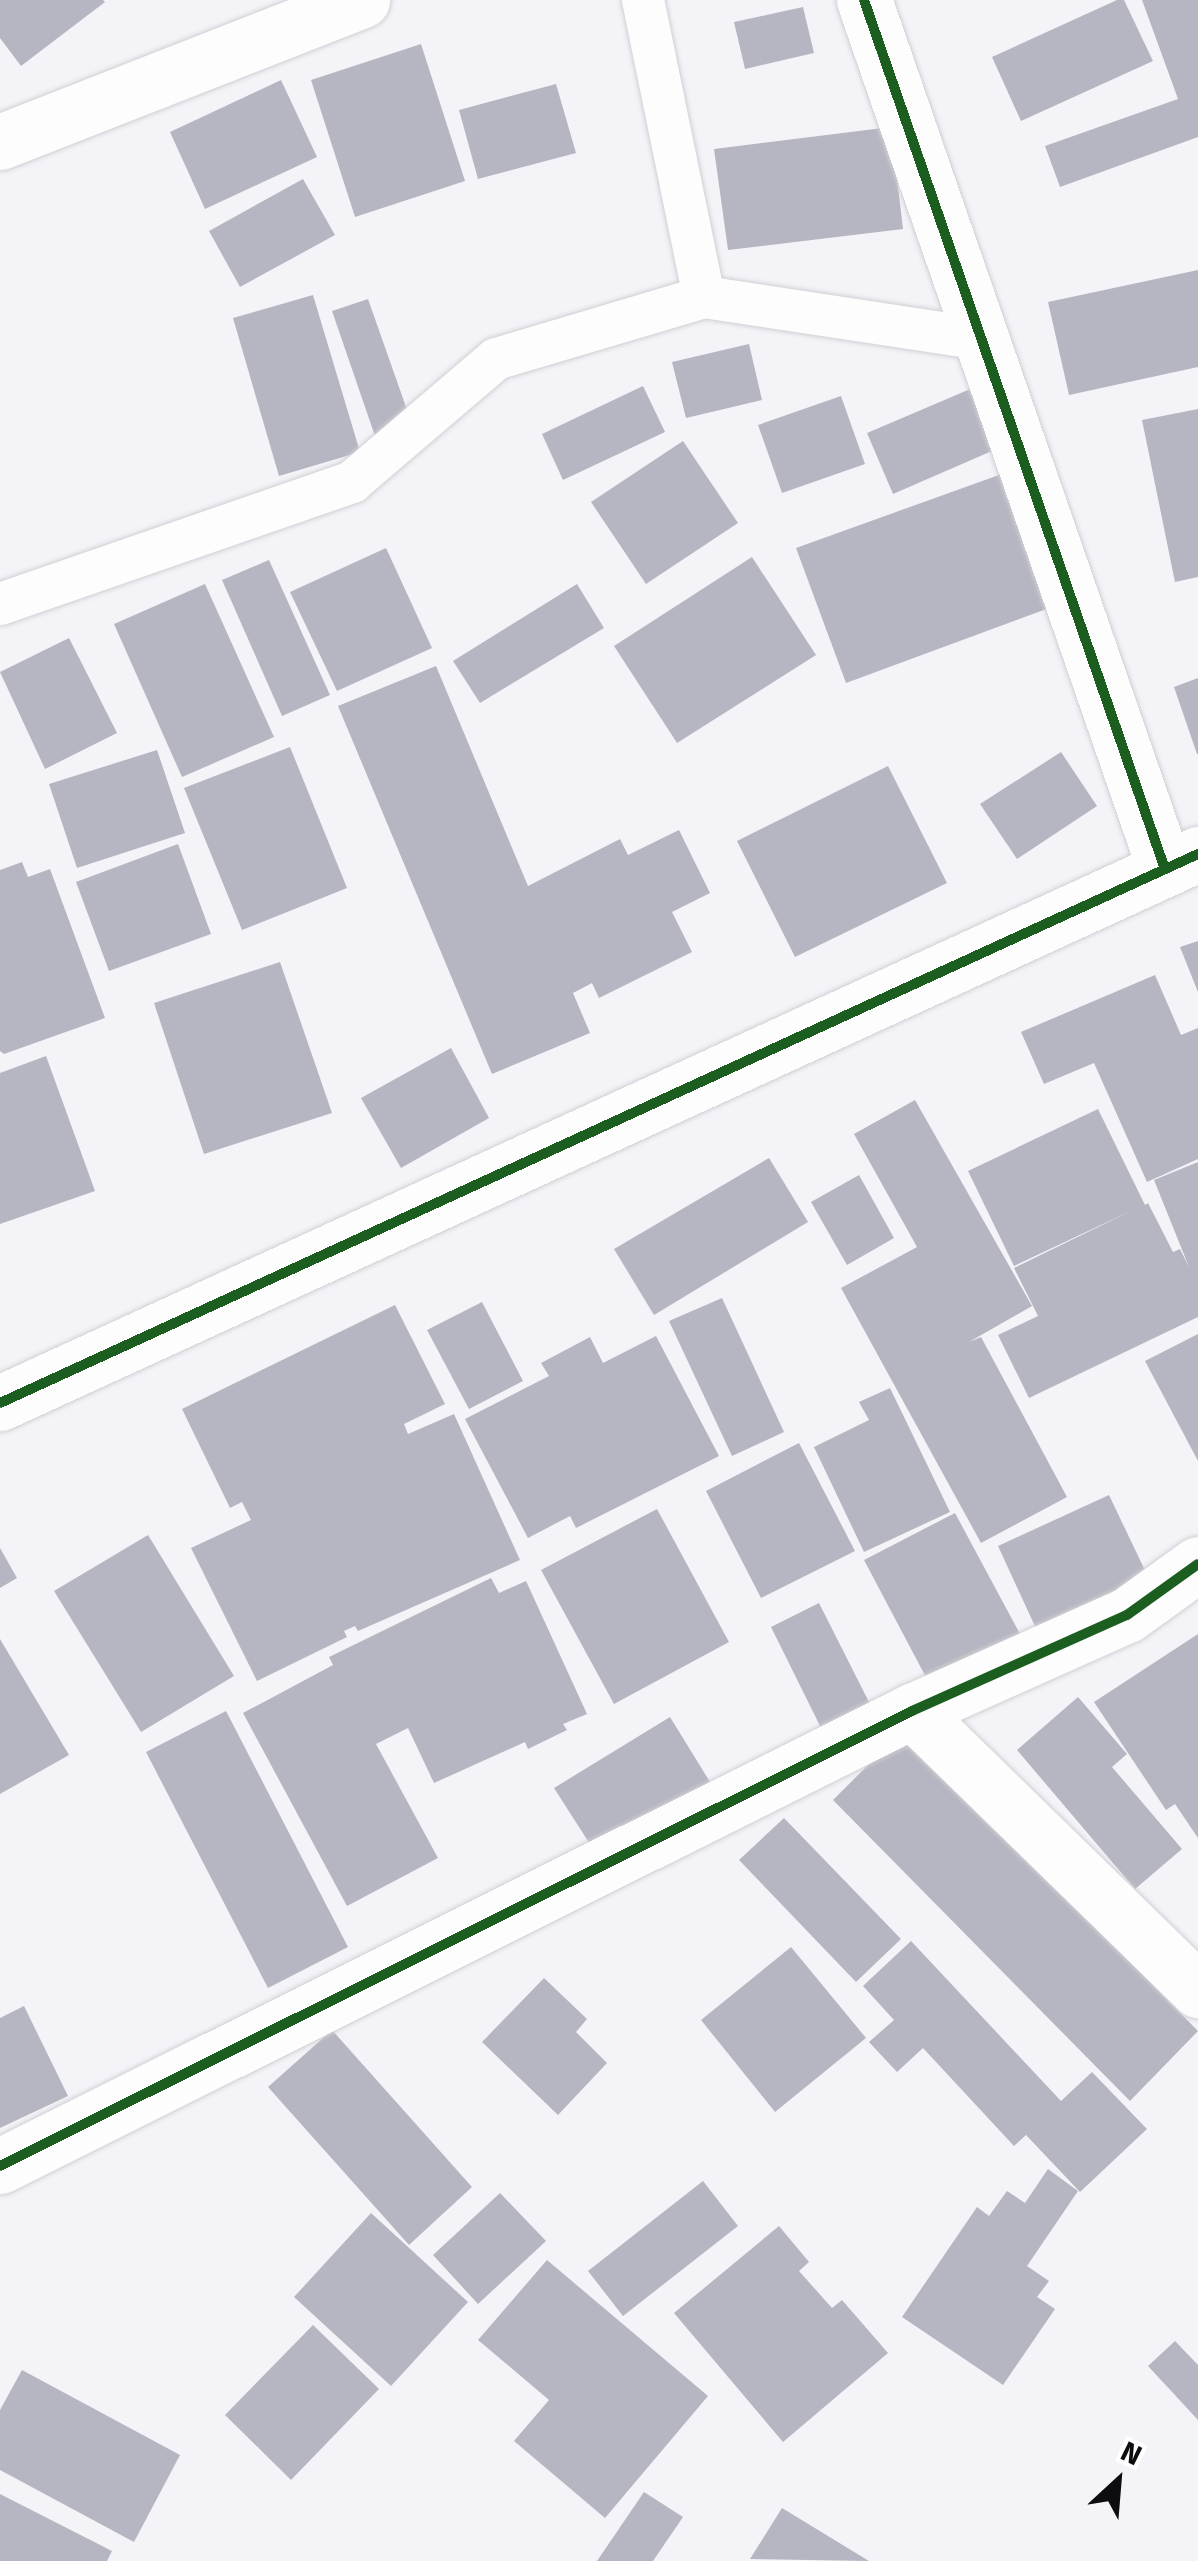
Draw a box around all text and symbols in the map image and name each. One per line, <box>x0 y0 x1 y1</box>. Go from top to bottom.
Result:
north arrow <box>1068 2431 1168 2531</box>
text: N <box>1116 2435 1147 2472</box>

